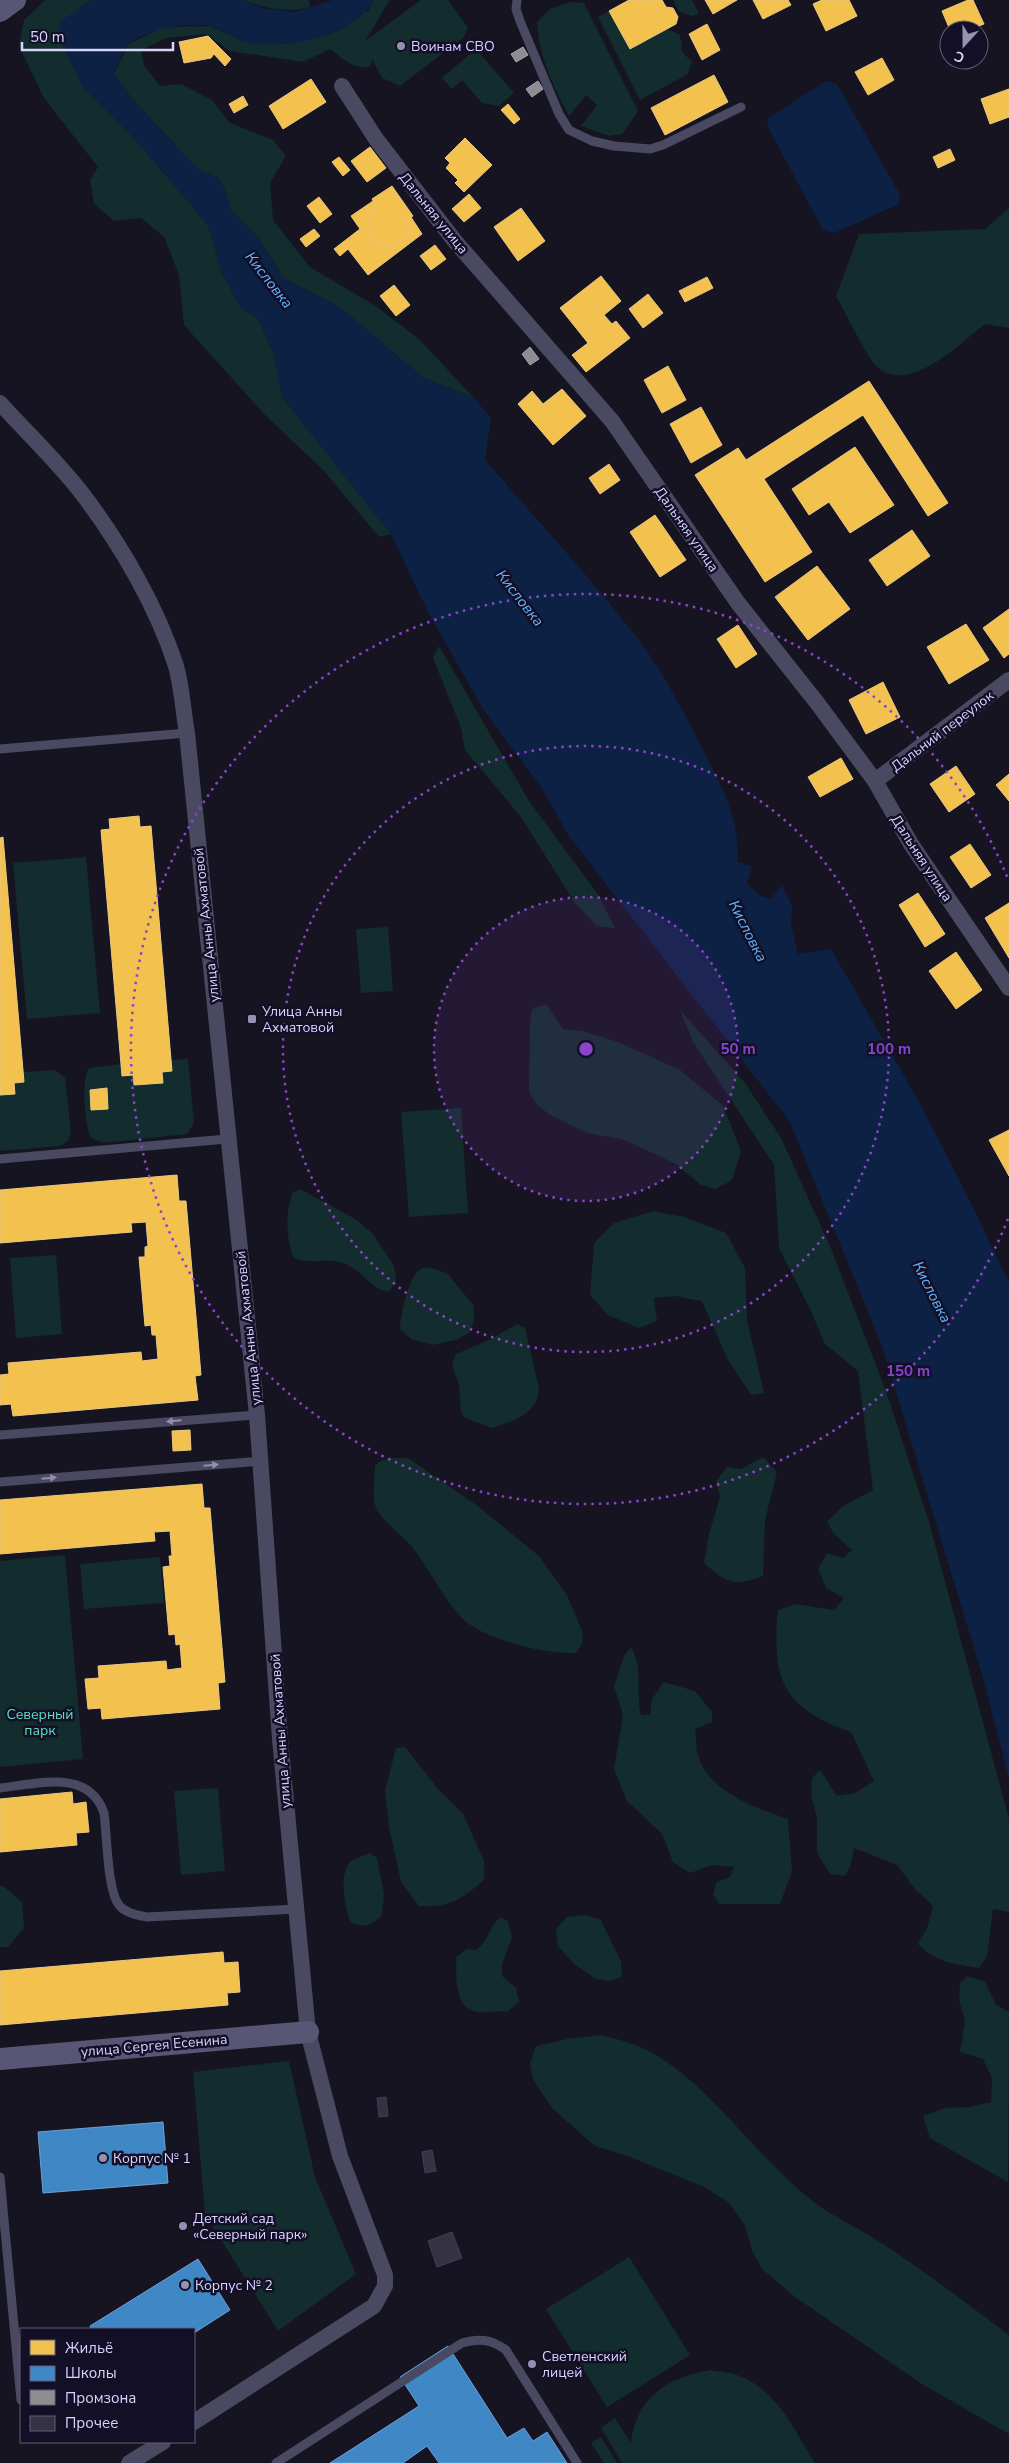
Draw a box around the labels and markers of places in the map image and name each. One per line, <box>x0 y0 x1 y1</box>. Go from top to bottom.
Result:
place label: Воинам СВО <box>411 37 495 56</box>
marker: Воинам СВО <box>395 40 407 52</box>
place label: Улица Анны Ахматовой <box>261 1002 342 1037</box>
marker: Улица Анны Ахматовой <box>246 1013 258 1025</box>
centre of rings <box>577 1040 595 1058</box>
place label: Корпус № 1 <box>113 2149 191 2168</box>
marker: Корпус № 1 <box>97 2152 109 2164</box>
place label: Детский сад «Северный парк» <box>193 2209 307 2244</box>
marker: Детский сад «Северный парк» <box>177 2220 189 2232</box>
place label: Корпус № 2 <box>195 2276 273 2295</box>
marker: Корпус № 2 <box>179 2279 191 2291</box>
place label: Светленский лицей <box>542 2347 627 2382</box>
marker: Светленский лицей <box>526 2358 538 2370</box>

